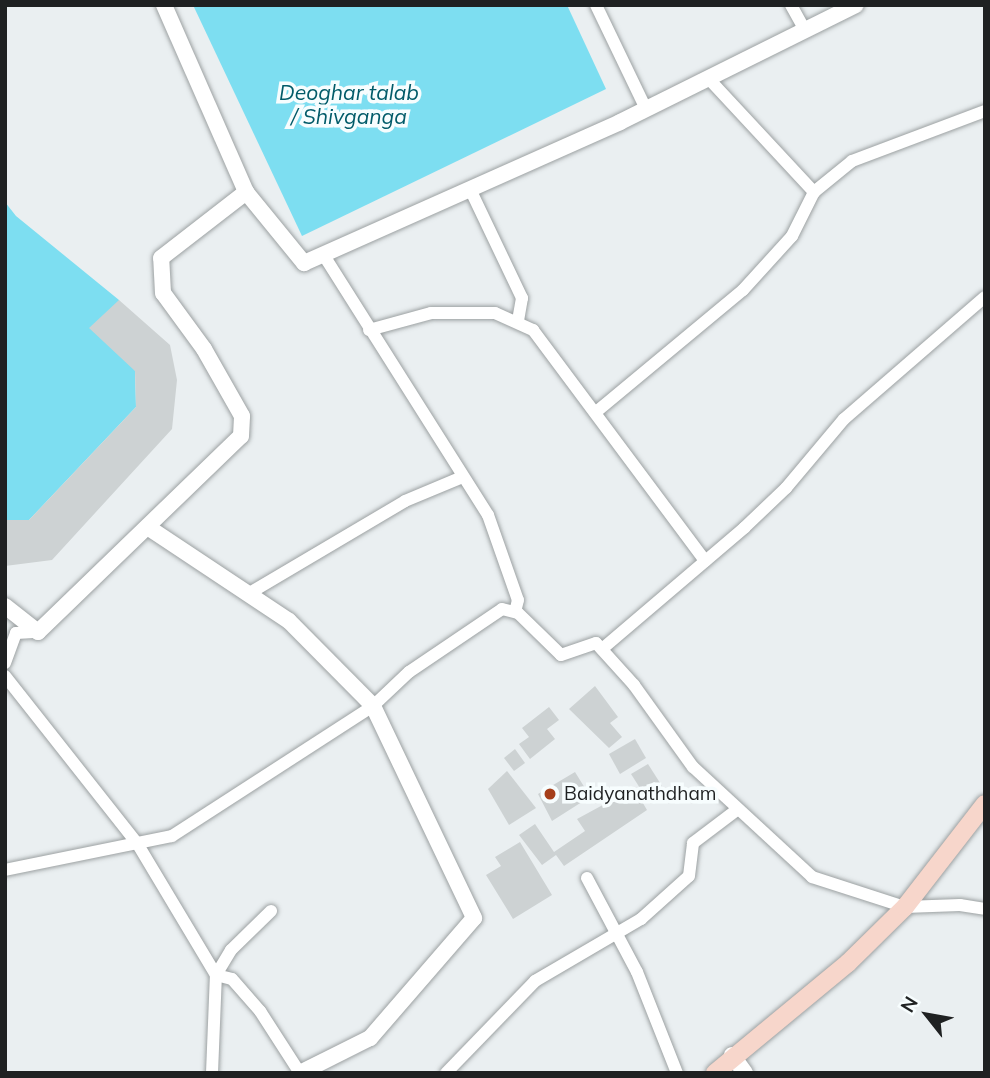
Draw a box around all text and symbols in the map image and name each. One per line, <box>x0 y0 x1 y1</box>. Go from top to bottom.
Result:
water label: Deoghar talab / Shivganga <box>279 79 419 129</box>
place label: Baidyanathdham <box>564 783 716 805</box>
marker: Baidyanathdham <box>542 786 558 802</box>
north arrow <box>892 980 962 1050</box>
text: N <box>895 992 923 1017</box>

